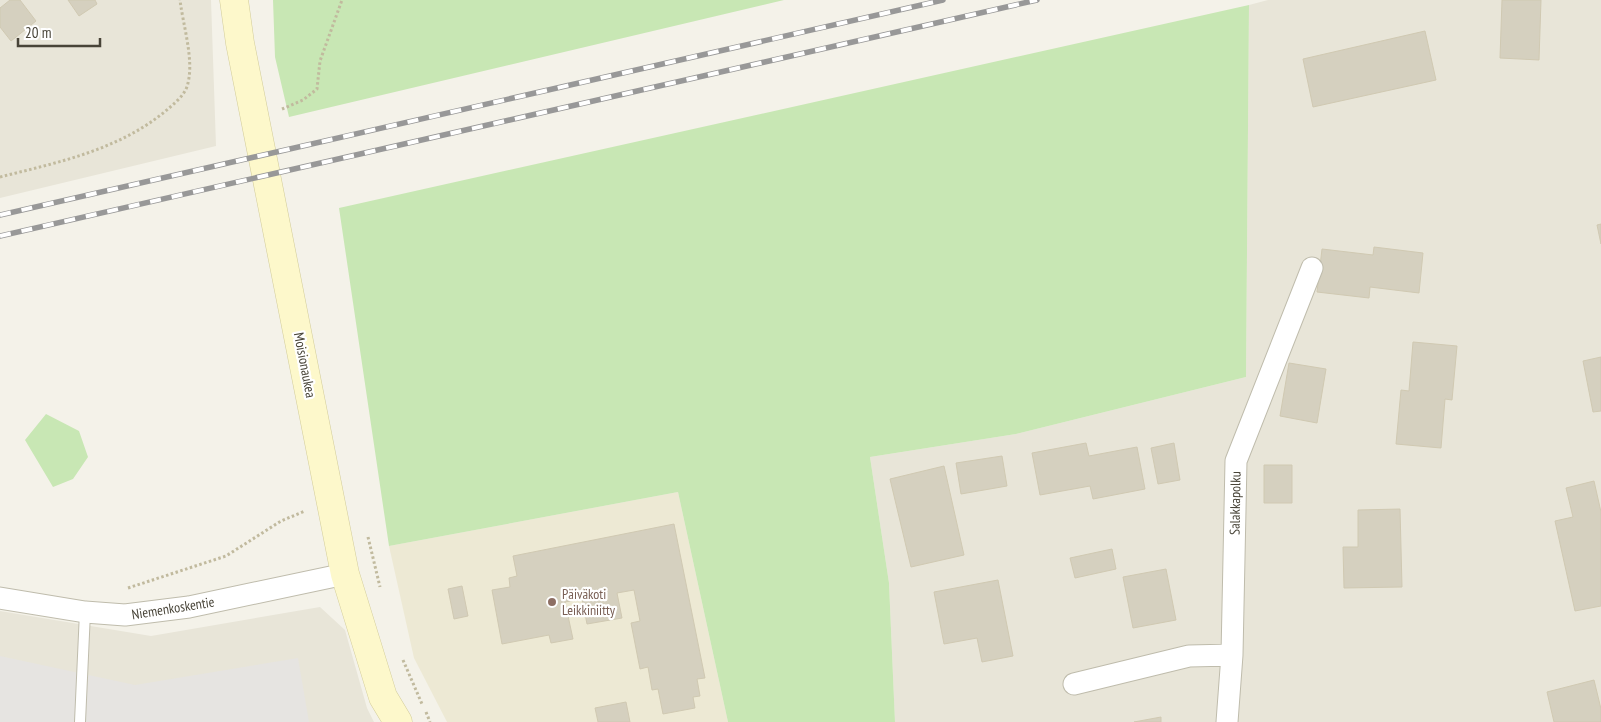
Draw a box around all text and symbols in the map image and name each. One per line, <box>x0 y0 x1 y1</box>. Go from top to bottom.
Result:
scale bar <box>18 15 100 47</box>
text: 20 m <box>25 23 51 42</box>
street label: Moisionaukea <box>290 331 320 399</box>
street label: Salakkapolku <box>1225 471 1245 535</box>
place label: Päiväkoti Leikkiniitty <box>562 585 616 619</box>
street label: Niemenkoskentie <box>130 593 216 623</box>
marker: Päiväkoti Leikkiniitty <box>546 596 558 608</box>

